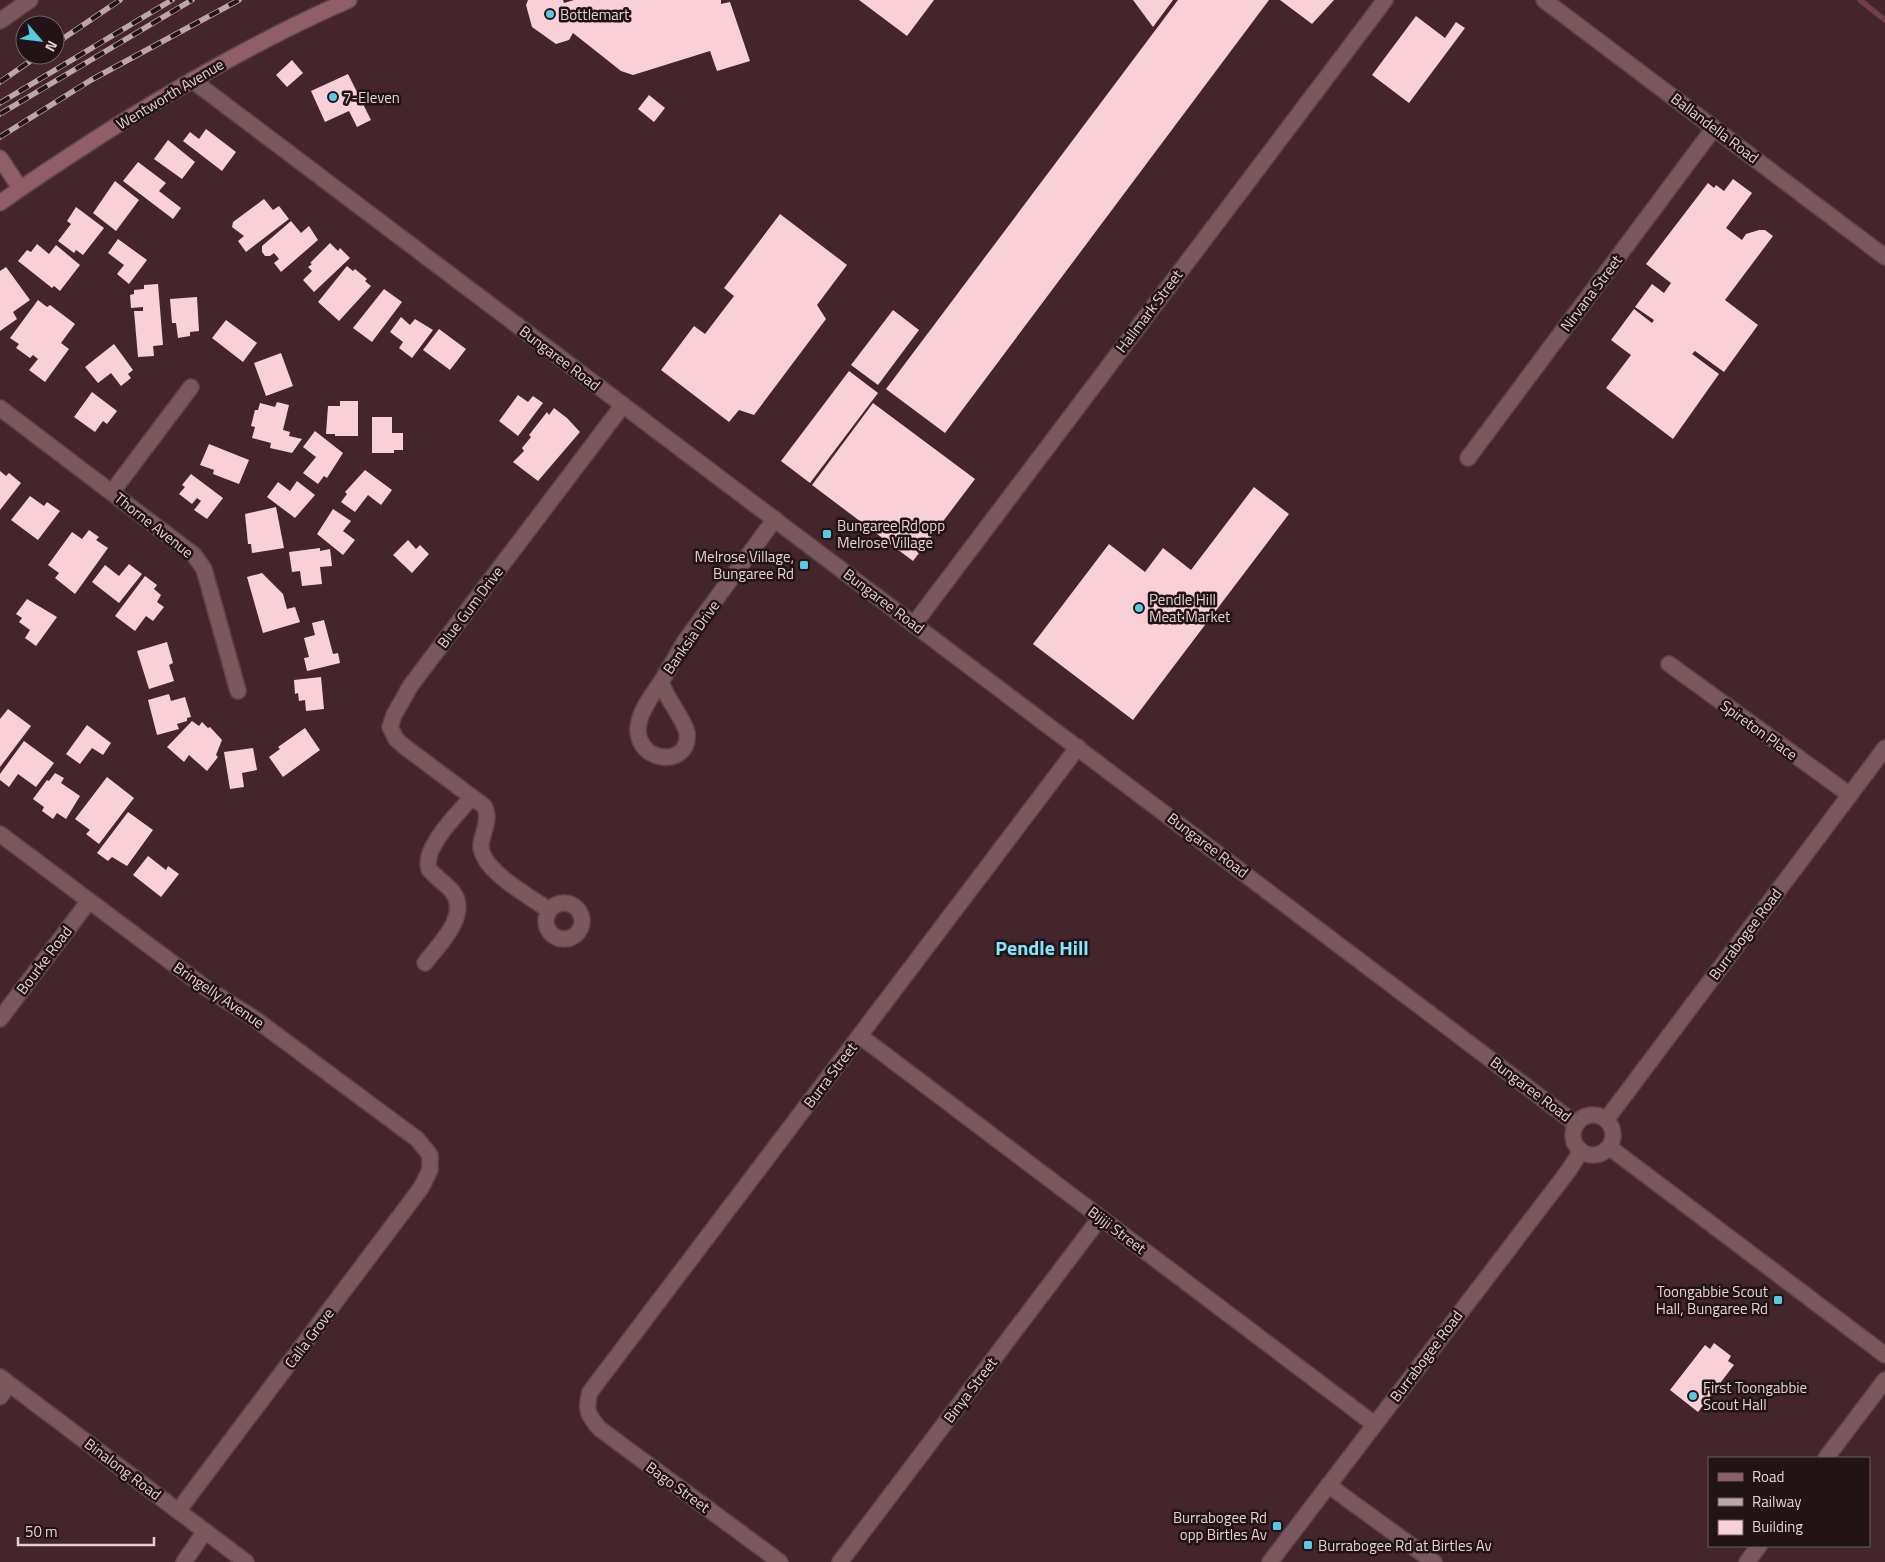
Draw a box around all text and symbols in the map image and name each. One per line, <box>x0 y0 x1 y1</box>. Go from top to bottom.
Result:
place label: Bottlemart <box>560 3 630 26</box>
marker: Bottlemart <box>544 8 556 20</box>
north arrow <box>15 15 65 65</box>
text: N <box>40 37 63 56</box>
street label: Wentworth Avenue <box>112 53 228 135</box>
place label: 7-Eleven <box>343 86 400 109</box>
street label: Ballandella Road <box>1666 87 1764 169</box>
marker: 7-Eleven <box>327 91 339 103</box>
street label: Nirvana Street <box>1555 249 1628 336</box>
street label: Hallmark Street <box>1110 264 1188 357</box>
street label: Bungaree Road <box>515 320 605 396</box>
street label: Thorne Avenue <box>110 487 198 563</box>
place label: Bungaree Rd opp Melrose Village <box>837 514 945 554</box>
marker: Bungaree Rd opp Melrose Village <box>821 528 833 540</box>
place label: Melrose Village, Bungaree Rd <box>695 545 794 585</box>
marker: Melrose Village, Bungaree Rd <box>798 559 810 571</box>
street label: Blue Gum Drive <box>432 561 508 653</box>
street label: Bungaree Road <box>839 563 929 639</box>
place label: Pendle Hill Meat Market <box>1149 588 1231 628</box>
street label: Banksia Drive <box>657 595 725 679</box>
marker: Pendle Hill Meat Market <box>1133 602 1145 614</box>
street label: Spireton Place <box>1716 694 1802 766</box>
street label: Bungaree Road <box>1163 807 1253 883</box>
street label: Burrabogee Road <box>1703 883 1787 985</box>
street label: Bourke Road <box>11 921 77 999</box>
district label: Pendle Hill <box>995 932 1089 963</box>
street label: Bringelly Avenue <box>169 956 269 1034</box>
street label: Burra Street <box>798 1037 863 1113</box>
street label: Bungaree Road <box>1486 1051 1576 1127</box>
street label: Bijiji Street <box>1083 1200 1152 1260</box>
place label: Toongabbie Scout Hall, Bungaree Rd <box>1656 1280 1769 1320</box>
marker: Toongabbie Scout Hall, Bungaree Rd <box>1772 1294 1784 1306</box>
street label: Calla Grove <box>279 1303 339 1373</box>
street label: Burrabogee Road <box>1384 1305 1468 1407</box>
street label: Binya Street <box>938 1352 1003 1428</box>
place label: First Toongabbie Scout Hall <box>1703 1376 1807 1416</box>
marker: First Toongabbie Scout Hall <box>1687 1390 1699 1402</box>
street label: Binalong Road <box>80 1432 166 1506</box>
street label: Bago Street <box>641 1456 715 1519</box>
legend <box>1708 1457 1870 1547</box>
text: Road <box>1752 1465 1784 1488</box>
text: Railway <box>1752 1490 1802 1513</box>
place label: Burrabogee Rd opp Birtles Av <box>1173 1506 1267 1546</box>
scale bar <box>18 1514 154 1546</box>
text: Building <box>1752 1515 1803 1538</box>
text: 50 m <box>25 1520 58 1543</box>
marker: Burrabogee Rd opp Birtles Av <box>1271 1520 1283 1532</box>
place label: Burrabogee Rd at Birtles Av <box>1318 1534 1492 1557</box>
marker: Burrabogee Rd at Birtles Av <box>1302 1539 1314 1551</box>

